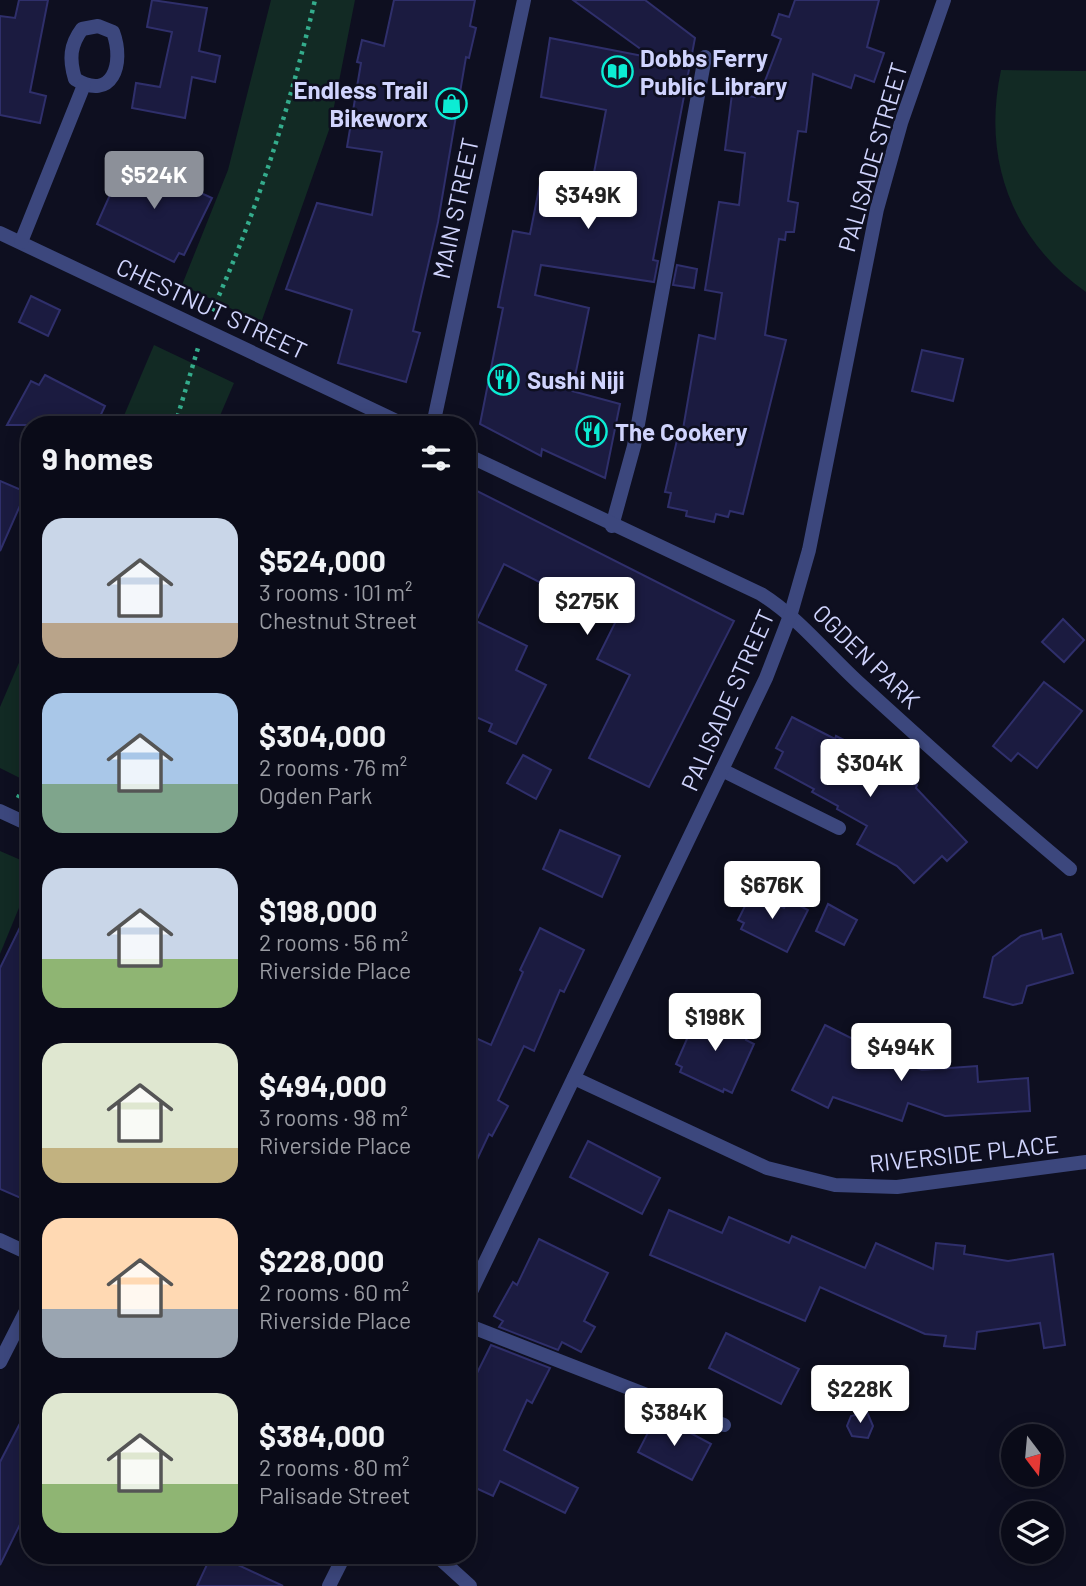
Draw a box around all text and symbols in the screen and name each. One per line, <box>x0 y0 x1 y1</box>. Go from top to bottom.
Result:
place label: Dobbs Ferry Public Library <box>640 43 787 100</box>
library icon: Dobbs Ferry Public Library <box>600 54 634 88</box>
street label: PALISADE STREET <box>831 59 913 255</box>
place label: Endless Trail Bikeworx <box>293 75 428 132</box>
shop icon: Endless Trail Bikeworx <box>434 86 468 120</box>
street label: MAIN STREET <box>426 135 484 281</box>
pin: $524K <box>105 152 203 211</box>
text: $524K <box>121 160 187 188</box>
pin: $349K <box>539 172 637 231</box>
text: $349K <box>555 180 621 208</box>
street label: CHESTNUT STREET <box>112 251 312 365</box>
restaurant icon: Sushi Niji <box>487 362 521 396</box>
place label: Sushi Niji <box>527 365 625 394</box>
restaurant icon: The Cookery <box>575 414 609 448</box>
place label: The Cookery <box>615 417 748 446</box>
icon: filters <box>417 439 455 477</box>
text: 9 homes <box>42 440 153 476</box>
text: $524,000 <box>259 542 386 578</box>
icon: home <box>98 546 182 630</box>
text: 3 rooms · 101 m² <box>259 578 412 606</box>
pin: $275K <box>538 578 636 637</box>
text: $275K <box>555 586 619 614</box>
street label: OGDEN PARK <box>807 598 927 714</box>
street label: PALISADE STREET <box>674 605 780 795</box>
text: Chestnut Street <box>259 606 417 634</box>
text: $304,000 <box>259 717 386 753</box>
icon: home <box>98 721 182 805</box>
pin: $304K <box>821 740 919 799</box>
text: $304K <box>837 748 904 776</box>
text: 2 rooms · 76 m² <box>259 753 407 781</box>
text: Ogden Park <box>259 781 372 809</box>
pin: $676K <box>723 862 821 921</box>
text: $676K <box>740 870 804 898</box>
text: $198,000 <box>259 892 377 928</box>
icon: home <box>98 896 182 980</box>
text: 2 rooms · 56 m² <box>259 928 408 956</box>
text: Riverside Place <box>259 956 411 984</box>
pin: $198K <box>666 993 764 1053</box>
text: $198K <box>685 1002 745 1030</box>
pin: $494K <box>852 1024 950 1083</box>
text: $494K <box>867 1032 935 1060</box>
text: $494,000 <box>259 1067 387 1103</box>
icon: home <box>98 1071 182 1155</box>
text: 3 rooms · 98 m² <box>259 1103 408 1131</box>
street label: RIVERSIDE PLACE <box>868 1129 1060 1177</box>
text: Riverside Place <box>259 1131 411 1159</box>
text: $228,000 <box>259 1242 384 1278</box>
icon: home <box>98 1246 182 1330</box>
text: 2 rooms · 60 m² <box>259 1278 409 1306</box>
text: Riverside Place <box>259 1306 411 1334</box>
pin: $228K <box>811 1366 909 1425</box>
text: $228K <box>827 1374 893 1402</box>
pin: $384K <box>625 1388 723 1448</box>
text: $384K <box>641 1397 707 1425</box>
text: $384,000 <box>259 1417 385 1453</box>
icon: home <box>98 1421 182 1505</box>
north arrow <box>1001 1424 1064 1488</box>
map controls <box>1001 1424 1064 1564</box>
text: 2 rooms · 80 m² <box>259 1453 409 1481</box>
text: Palisade Street <box>259 1481 410 1509</box>
button: layers <box>1001 1501 1064 1564</box>

